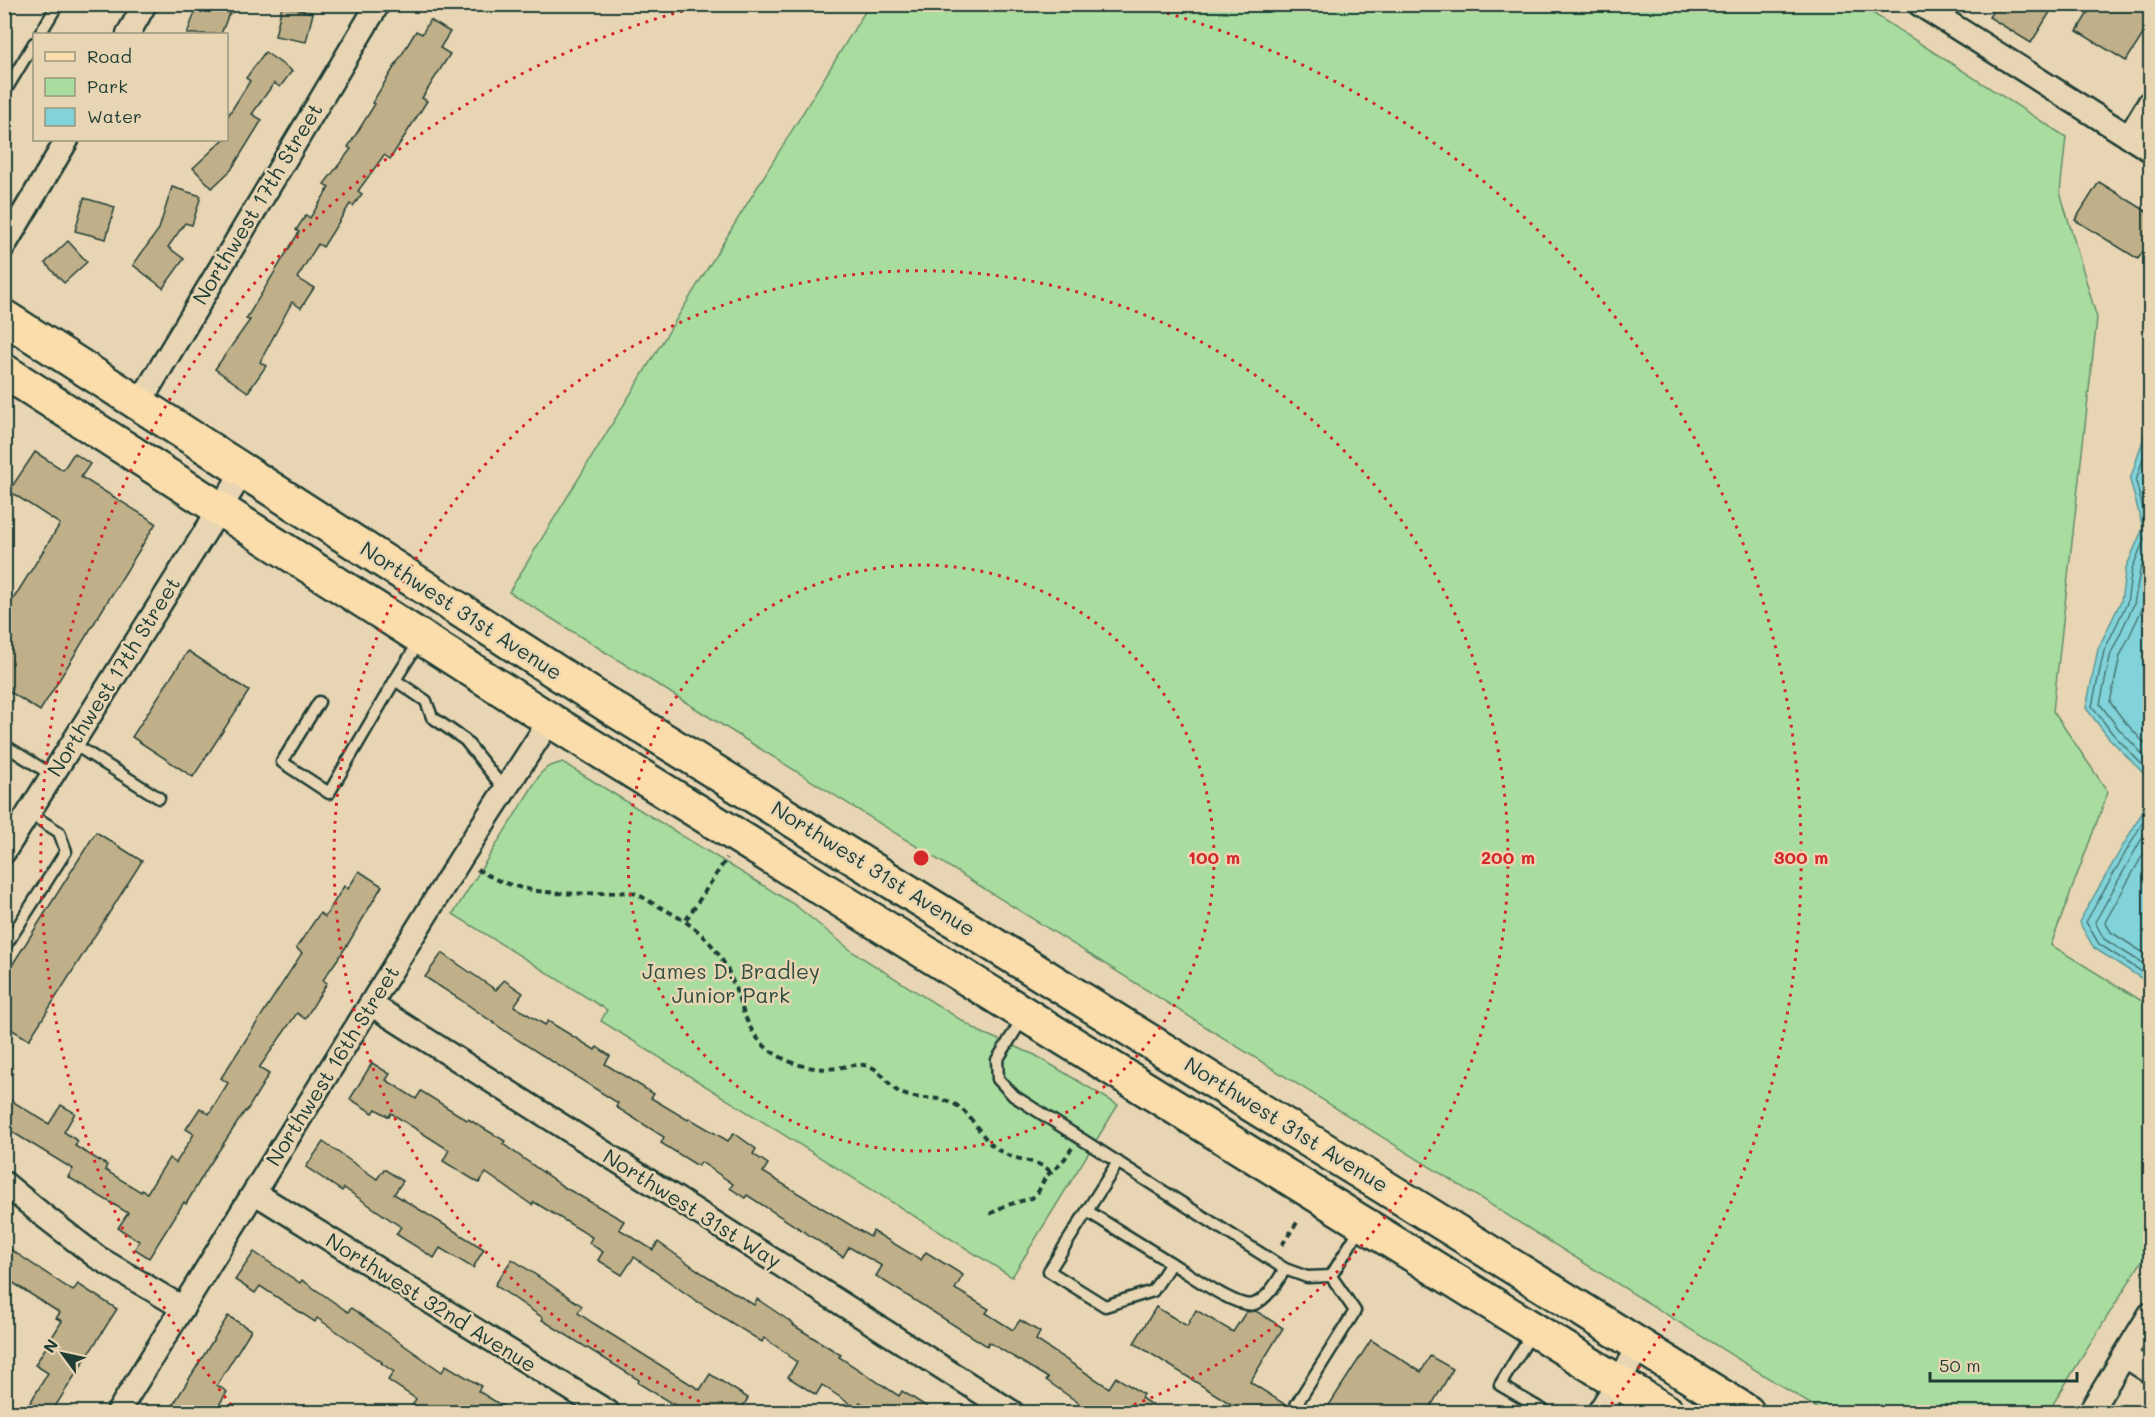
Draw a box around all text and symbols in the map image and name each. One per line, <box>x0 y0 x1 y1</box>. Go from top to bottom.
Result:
legend <box>33 33 228 141</box>
text: Road <box>87 44 132 68</box>
text: Park <box>87 74 128 98</box>
street label: Northwest 17th Street <box>186 97 328 309</box>
text: Water <box>87 104 142 128</box>
street label: Northwest 31st Avenue <box>356 534 568 685</box>
street label: Northwest 17th Street <box>40 571 185 781</box>
street label: Northwest 31st Avenue <box>767 794 981 942</box>
text: 100 m <box>1188 845 1240 869</box>
text: 200 m <box>1481 845 1535 869</box>
text: 300 m <box>1774 845 1828 869</box>
centre of rings <box>911 848 931 868</box>
park label: James D. Bradley Junior Park <box>642 957 820 1008</box>
street label: Northwest 16th Street <box>259 960 405 1171</box>
street label: Northwest 31st Avenue <box>1180 1050 1394 1198</box>
street label: Northwest 31st Way <box>599 1142 787 1274</box>
street label: Northwest 32nd Avenue <box>321 1226 542 1378</box>
north arrow <box>33 1324 93 1384</box>
text: N <box>38 1335 62 1356</box>
scale bar <box>1930 1345 2077 1383</box>
text: 50 m <box>1939 1353 1981 1377</box>

